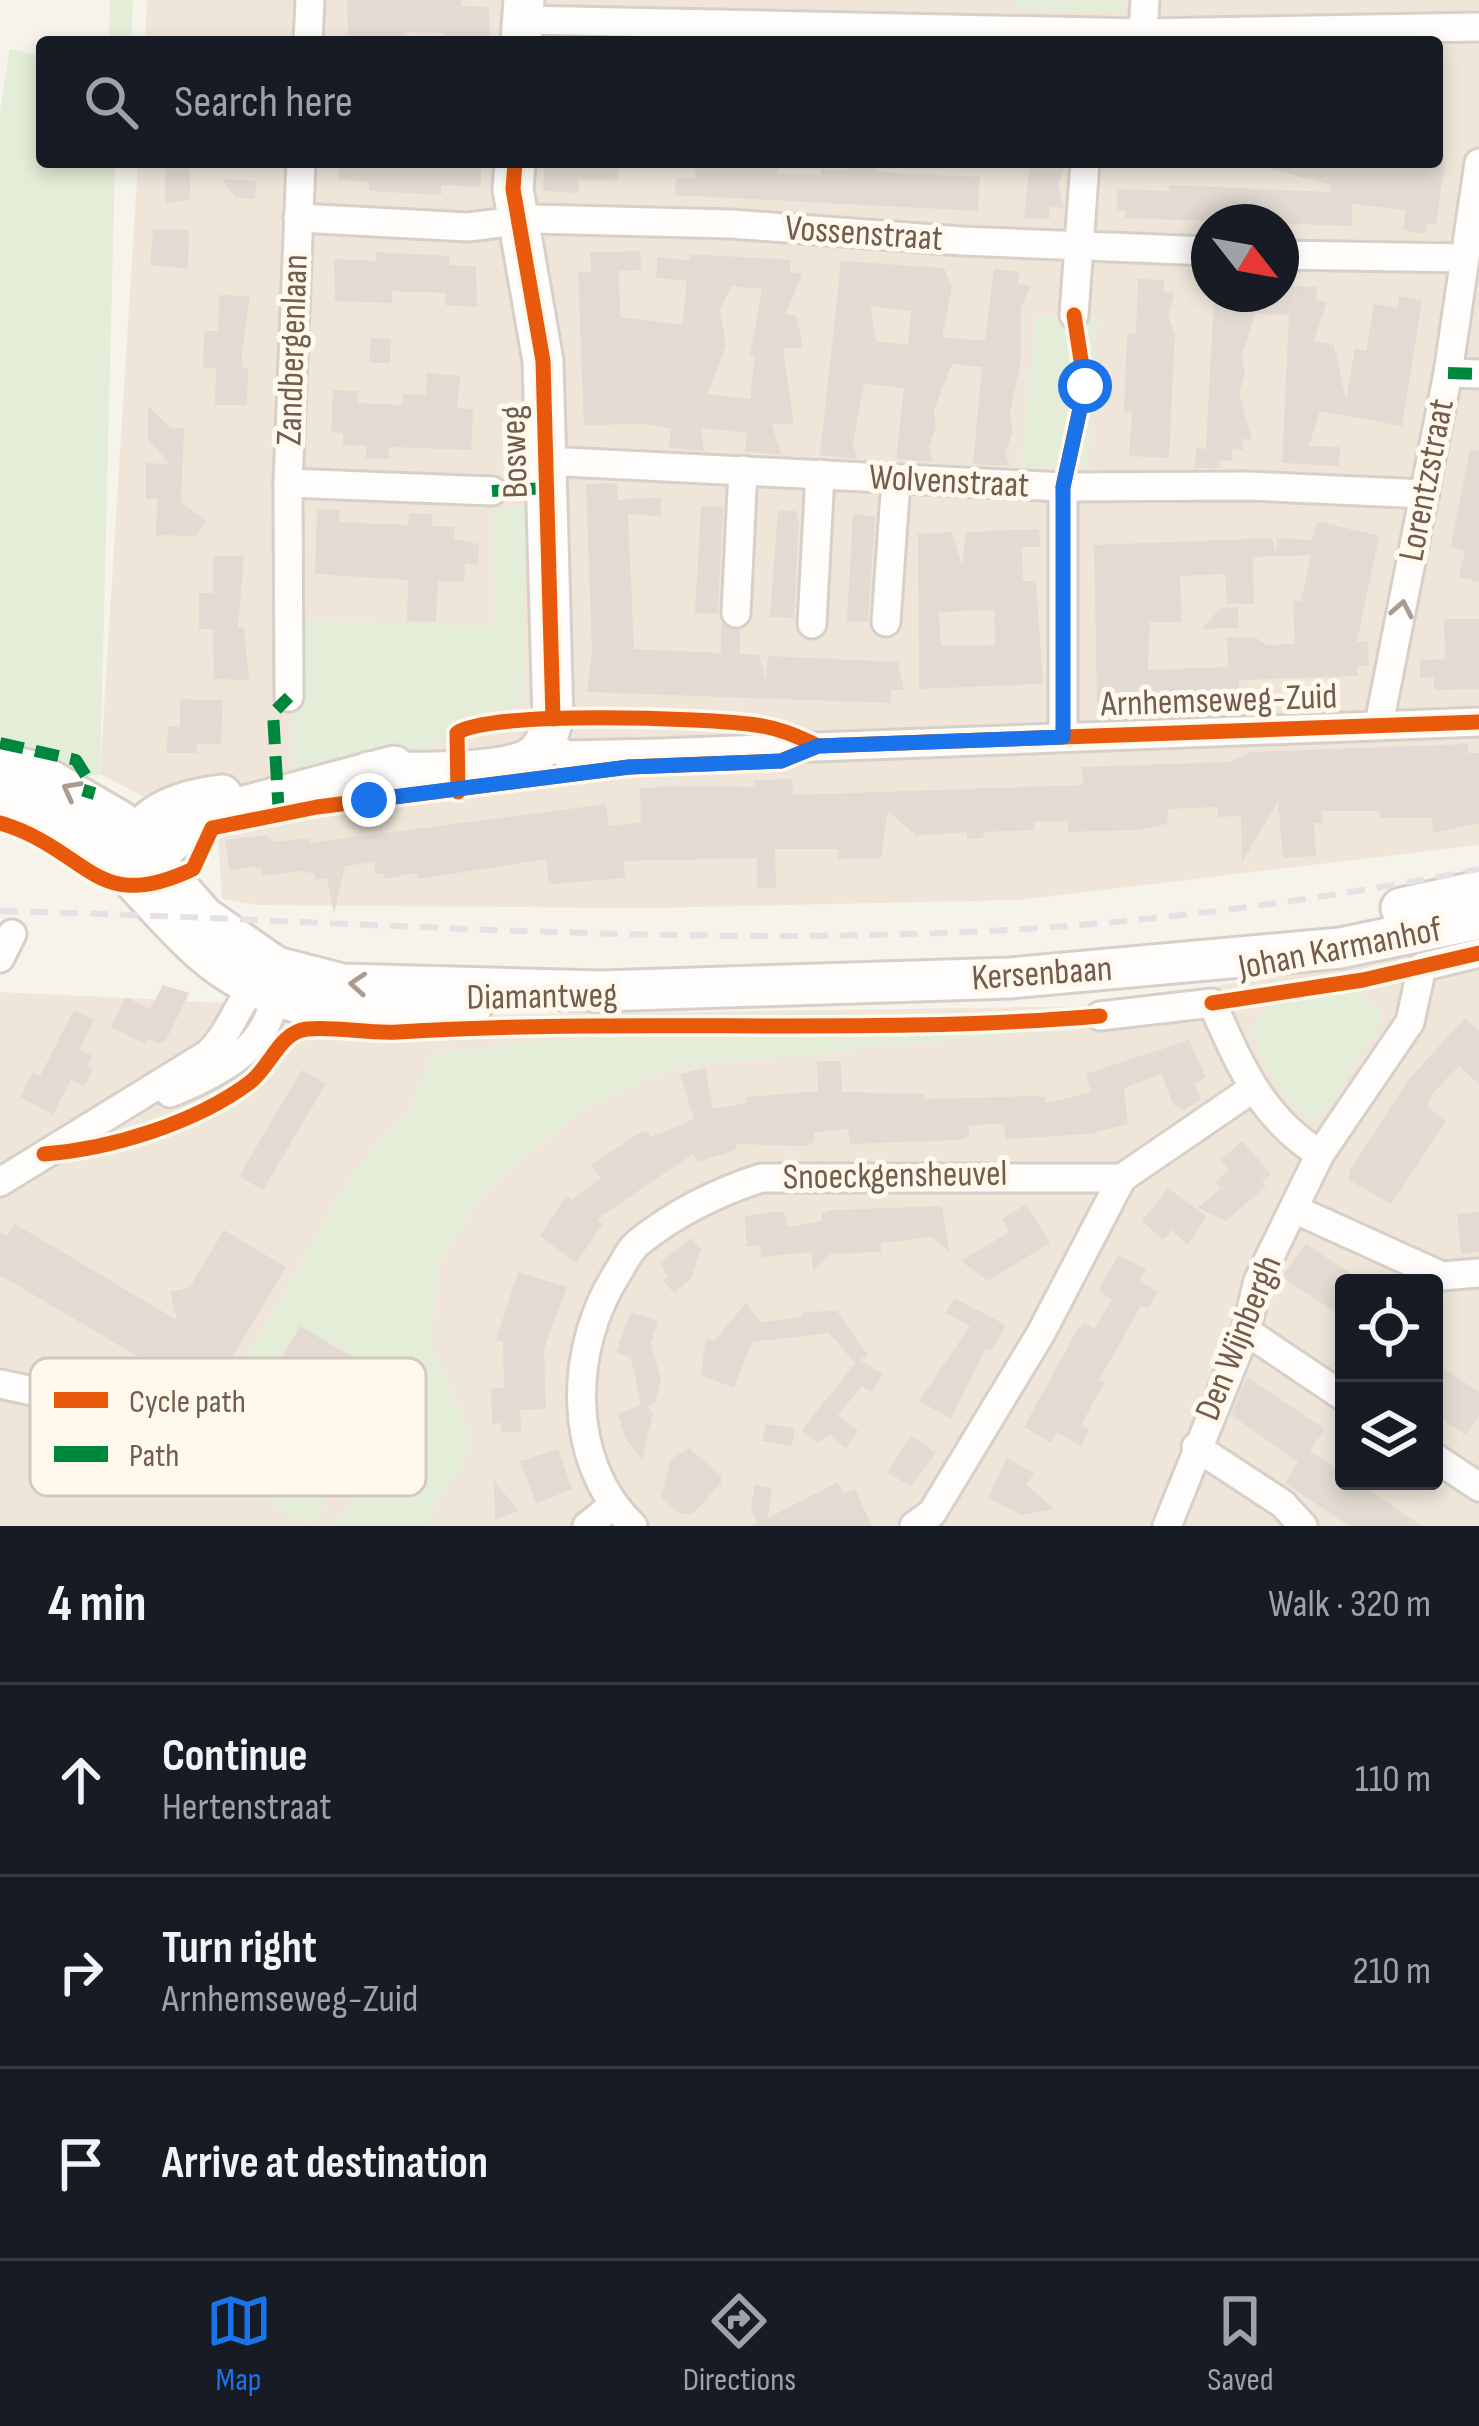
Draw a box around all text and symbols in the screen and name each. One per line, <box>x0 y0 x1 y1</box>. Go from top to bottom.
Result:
search box <box>36 36 1443 168</box>
icon: search <box>78 69 144 135</box>
text: Search here <box>174 75 353 130</box>
north arrow <box>1191 204 1299 312</box>
street label: Vossenstraat <box>784 207 944 261</box>
street label: Zandbergenlaan <box>268 254 318 446</box>
route start <box>1058 359 1112 413</box>
street label: Lorentzstraat <box>1390 395 1464 565</box>
street label: Bosweg <box>492 405 538 499</box>
street label: Wolvenstraat <box>868 456 1030 508</box>
one-way arrow <box>1388 600 1413 620</box>
street label: Arnhemseweg-Zuid <box>1099 675 1338 727</box>
route end <box>342 773 396 827</box>
one-way arrow <box>63 781 84 804</box>
street label: Johan Karmanhof <box>1234 908 1446 990</box>
street label: Kersenbaan <box>970 948 1114 1000</box>
one-way arrow <box>348 971 367 997</box>
street label: Diamantweg <box>466 974 618 1020</box>
street label: Snoeckgensheuvel <box>782 1153 1008 1199</box>
street label: Den Wijnbergh <box>1187 1249 1291 1427</box>
map controls <box>1335 1274 1443 1490</box>
button: locate <box>1335 1274 1443 1382</box>
legend <box>30 1358 426 1496</box>
text: Cycle path <box>129 1382 246 1422</box>
button: layers <box>1335 1382 1443 1490</box>
text: Path <box>129 1436 179 1476</box>
text: 4 min <box>48 1574 147 1635</box>
text: Walk · 320 m <box>1268 1581 1431 1628</box>
text: Continue <box>162 1729 308 1784</box>
icon: ahead <box>48 1747 114 1813</box>
text: 110 m <box>1355 1756 1431 1803</box>
text: Hertenstraat <box>162 1784 332 1831</box>
text: Turn right <box>162 1921 317 1976</box>
icon: right <box>48 1939 114 2005</box>
text: 210 m <box>1353 1948 1431 1995</box>
text: Arnhemseweg-Zuid <box>162 1976 418 2023</box>
icon: arrive <box>48 2131 114 2197</box>
text: Arrive at destination <box>162 2136 488 2191</box>
tab: Map <box>206 2288 272 2400</box>
tab: Directions <box>683 2288 796 2400</box>
tab: Saved <box>1207 2288 1273 2400</box>

